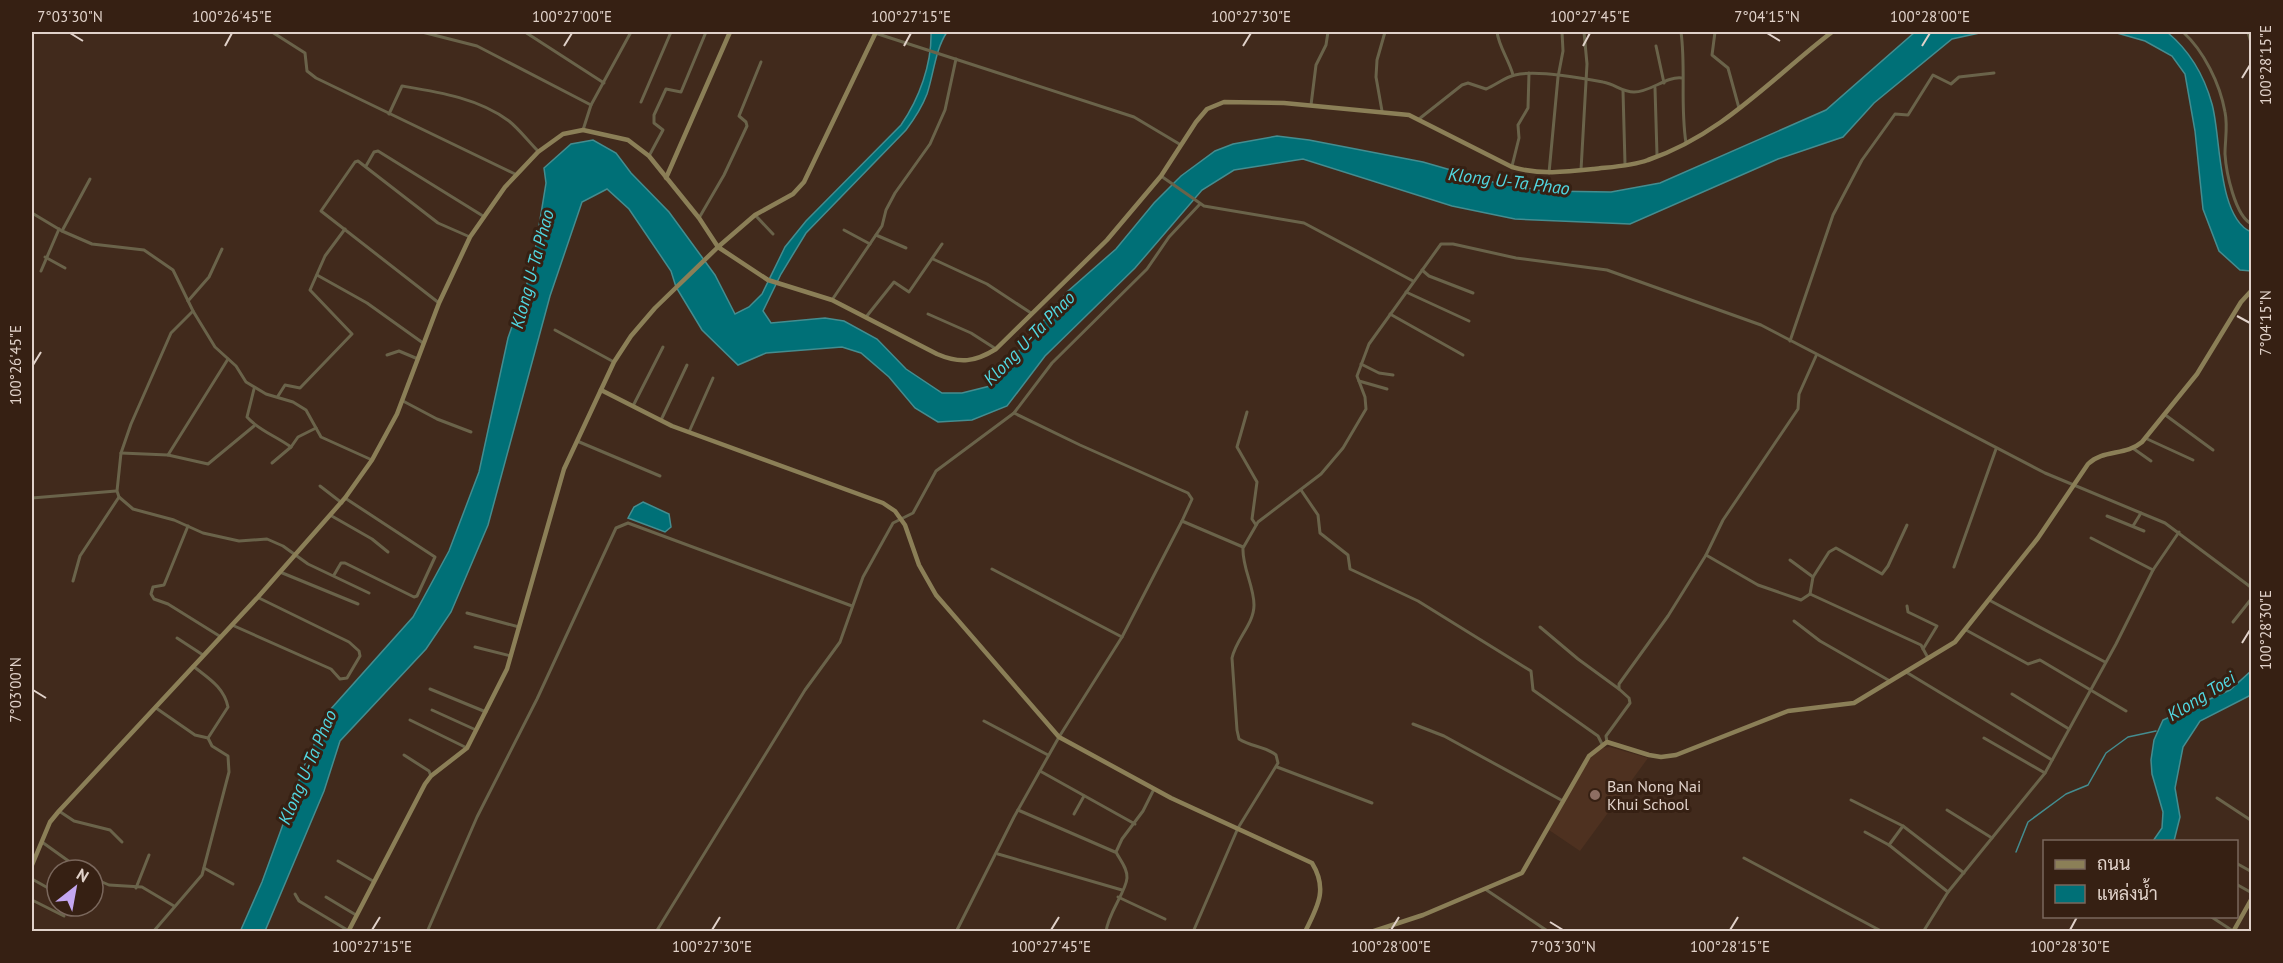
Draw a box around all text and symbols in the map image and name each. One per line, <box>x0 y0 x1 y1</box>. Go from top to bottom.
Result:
text: 7°03'30"N <box>37 7 103 26</box>
text: 100°26'45"E <box>192 7 272 26</box>
text: 100°27'00"E <box>532 7 612 26</box>
text: 100°27'15"E <box>871 7 951 26</box>
text: 100°27'30"E <box>1211 7 1291 26</box>
text: 100°27'45"E <box>1550 7 1630 26</box>
text: 7°04'15"N <box>1734 7 1800 26</box>
text: 100°28'00"E <box>1890 7 1970 26</box>
text: 100°28'15"E <box>2256 25 2275 105</box>
water label: Klong U-Ta Phao <box>1447 162 1571 200</box>
water label: Klong U-Ta Phao <box>505 207 559 331</box>
water label: Klong U-Ta Phao <box>978 286 1080 390</box>
text: 7°04'15"N <box>2256 290 2275 356</box>
text: 100°26'45"E <box>6 325 25 405</box>
text: 100°28'30"E <box>2256 590 2275 670</box>
text: 7°03'00"N <box>6 657 25 723</box>
water label: Klong Toei <box>2162 665 2241 726</box>
water label: Klong U-Ta Phao <box>272 706 342 828</box>
place label: Ban Nong Nai Khui School <box>1607 776 1701 814</box>
marker: Ban Nong Nai Khui School <box>1588 788 1602 802</box>
legend <box>2043 840 2238 918</box>
text: ถนน <box>2097 852 2130 875</box>
north arrow <box>45 858 105 918</box>
text: N <box>73 864 92 886</box>
text: แหล่งน้ำ <box>2097 878 2158 905</box>
text: 100°27'15"E <box>332 937 412 956</box>
text: 100°27'30"E <box>672 937 752 956</box>
text: 100°27'45"E <box>1011 937 1091 956</box>
text: 100°28'00"E <box>1351 937 1431 956</box>
text: 7°03'30"N <box>1530 937 1596 956</box>
text: 100°28'15"E <box>1690 937 1770 956</box>
text: 100°28'30"E <box>2030 937 2110 956</box>

